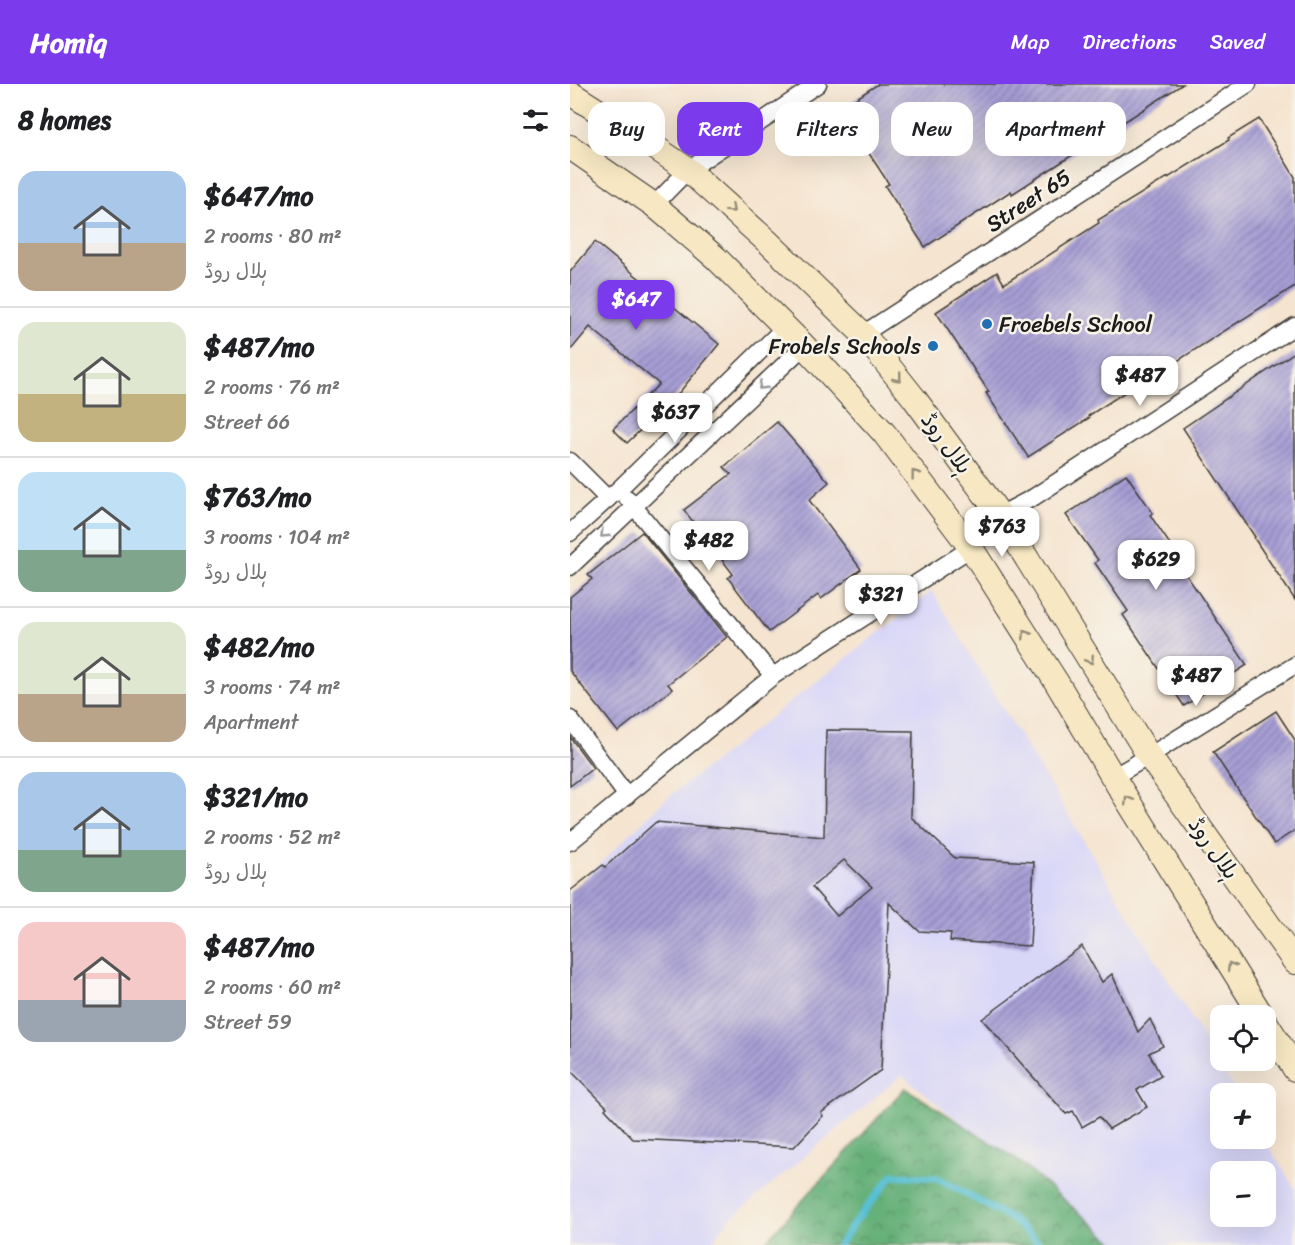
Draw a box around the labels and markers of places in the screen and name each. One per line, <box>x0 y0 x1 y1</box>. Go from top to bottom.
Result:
pin: $647 <box>600 280 672 331</box>
place label: Froebels School <box>999 305 1153 344</box>
marker: Froebels School <box>980 317 994 331</box>
place label: Frobels Schools <box>769 327 922 366</box>
marker: Frobels Schools <box>926 339 940 353</box>
pin: $487 <box>1104 356 1176 407</box>
pin: $637 <box>639 393 711 444</box>
pin: $763 <box>966 507 1038 558</box>
pin: $482 <box>673 521 745 572</box>
pin: $629 <box>1120 540 1192 591</box>
pin: $321 <box>845 575 917 626</box>
pin: $487 <box>1160 656 1232 707</box>

